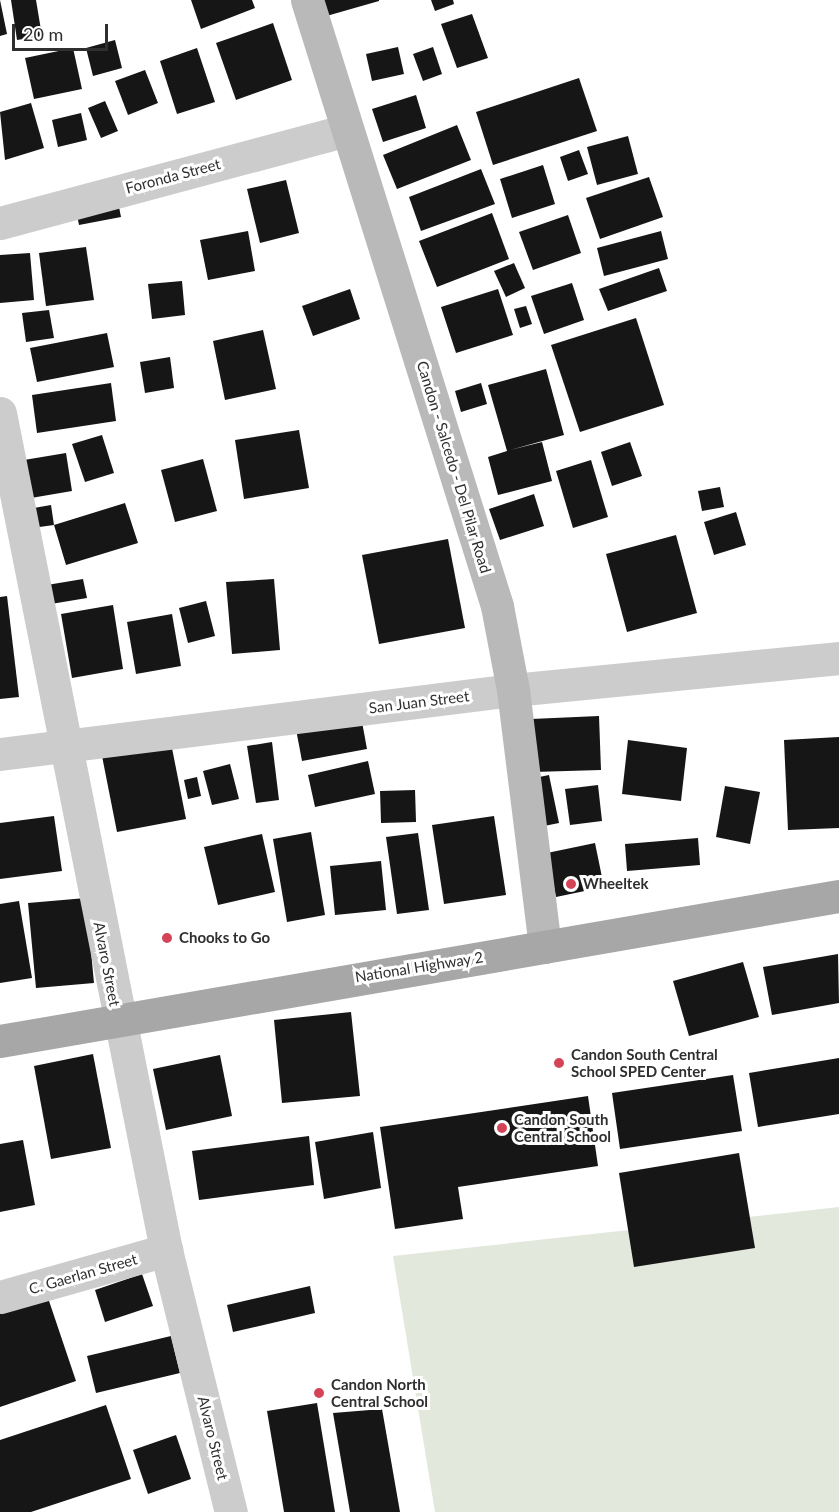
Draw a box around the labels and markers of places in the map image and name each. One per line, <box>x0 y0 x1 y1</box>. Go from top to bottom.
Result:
place label: Wheeltek <box>583 875 648 893</box>
marker: Wheeltek <box>564 877 578 891</box>
place label: Chooks to Go <box>179 929 270 947</box>
marker: Chooks to Go <box>160 931 174 945</box>
place label: Candon South Central School SPED Center <box>571 1045 718 1080</box>
marker: Candon South Central School SPED Center <box>552 1056 566 1070</box>
place label: Candon South Central School <box>514 1110 611 1145</box>
marker: Candon South Central School <box>495 1121 509 1135</box>
place label: Candon North Central School <box>331 1375 428 1410</box>
marker: Candon North Central School <box>312 1386 326 1400</box>

